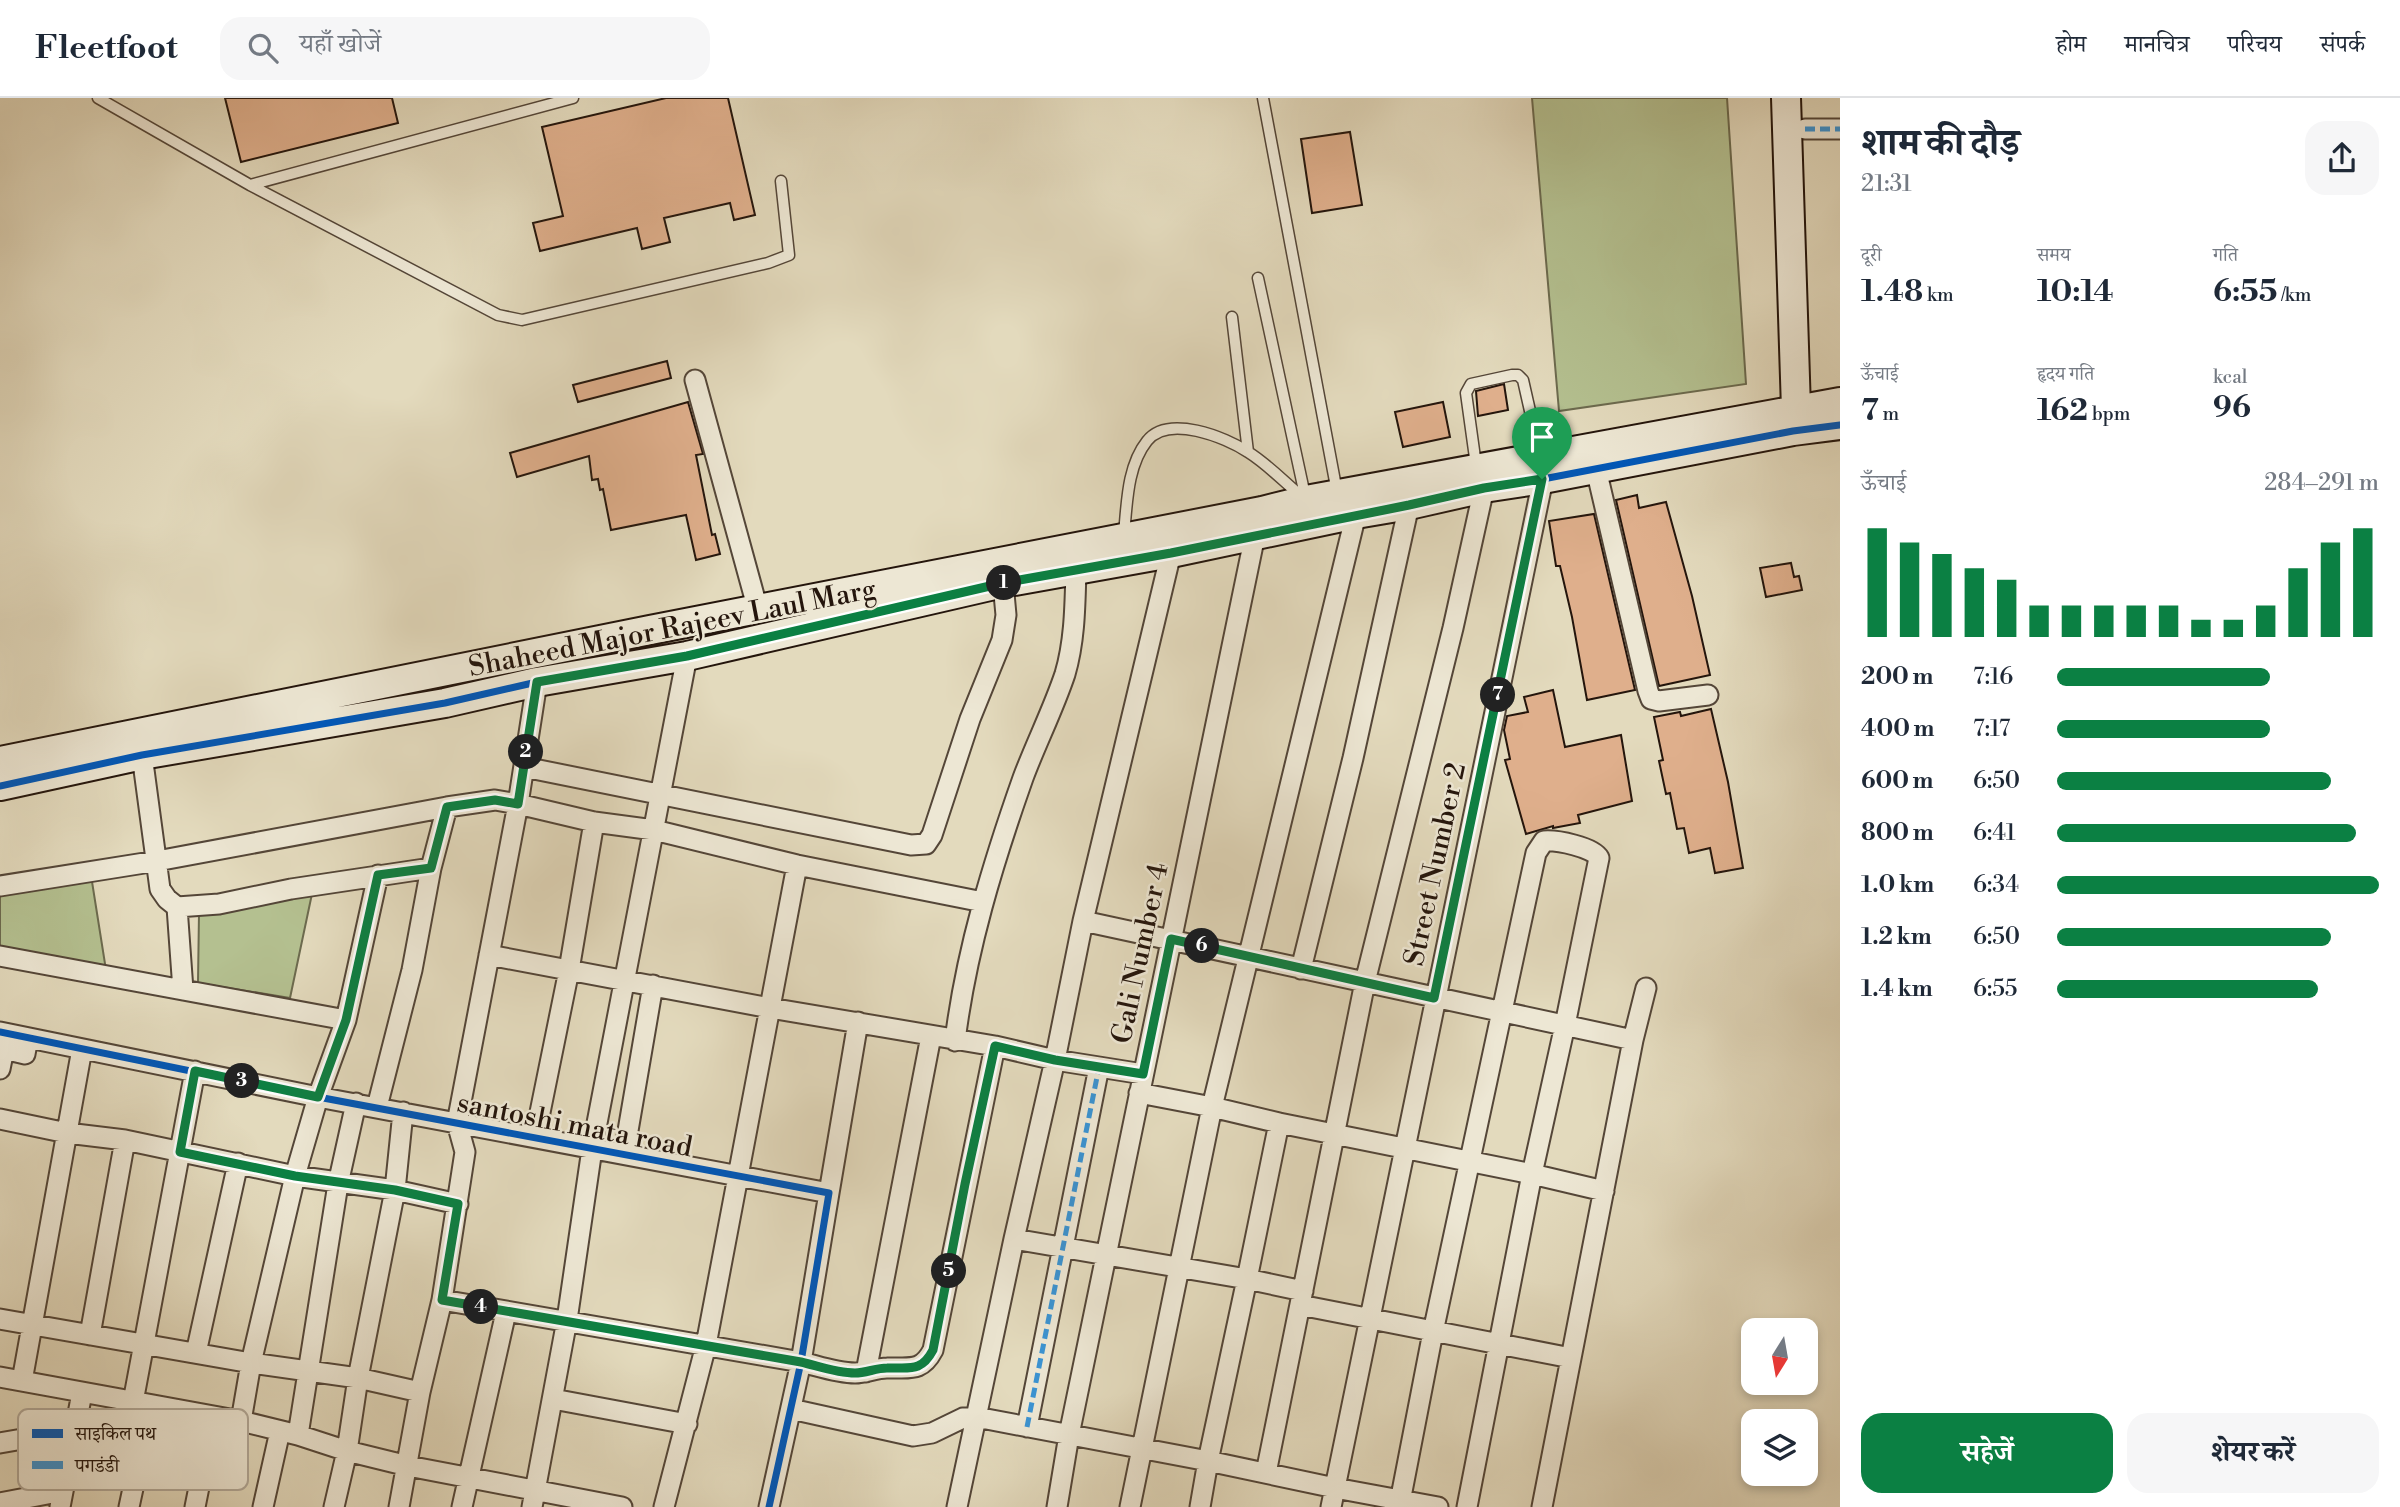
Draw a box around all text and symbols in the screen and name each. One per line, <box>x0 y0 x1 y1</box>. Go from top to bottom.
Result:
search box <box>220 17 710 80</box>
text: Fleetfoot <box>35 28 178 69</box>
text: यहाँ खोजें <box>300 28 381 60</box>
icon: search <box>244 29 282 67</box>
text: होम <box>2056 30 2086 60</box>
text: मानचित्र <box>2124 30 2190 60</box>
text: परिचय <box>2228 30 2282 60</box>
text: संपर्क <box>2320 30 2365 60</box>
text: शाम की दौड़ <box>1861 120 2020 167</box>
button: share <box>2305 121 2379 195</box>
text: 21:31 <box>1861 170 1912 198</box>
text: दूरी <box>1861 243 1882 267</box>
text: समय <box>2037 243 2070 267</box>
text: गति <box>2213 243 2238 267</box>
text: 1.48 <box>1861 273 1923 311</box>
text: 10:14 <box>2037 273 2114 311</box>
text: 6:55 <box>2213 273 2277 311</box>
text: km <box>1923 283 1954 307</box>
text: /km <box>2277 283 2311 307</box>
text: ऊँचाई <box>1861 362 1898 386</box>
text: हृदय गति <box>2037 362 2094 386</box>
text: kcal <box>2213 365 2247 389</box>
text: 96 <box>2213 389 2251 427</box>
text: 7 <box>1861 392 1879 430</box>
text: 162 <box>2037 392 2088 430</box>
text: m <box>1879 402 1899 426</box>
text: bpm <box>2088 402 2130 426</box>
pin <box>1512 407 1572 479</box>
icon: arrive <box>1523 418 1561 456</box>
text: ऊँचाई <box>1861 469 1906 497</box>
text: 284–291 m <box>2264 469 2379 497</box>
pin: 1 <box>986 566 1021 601</box>
text: 1 <box>999 570 1008 594</box>
street label: Shaheed Major Rajeev Laul Marg <box>466 572 879 685</box>
text: 200 m <box>1861 663 1933 691</box>
text: 7:16 <box>1973 663 2013 691</box>
pin: 7 <box>1480 678 1516 712</box>
text: 7 <box>1492 682 1503 706</box>
text: 400 m <box>1861 715 1934 743</box>
text: 7:17 <box>1973 715 2010 743</box>
pin: 2 <box>508 734 544 770</box>
text: 2 <box>520 739 531 763</box>
street label: Street Number 2 <box>1397 760 1474 969</box>
text: 600 m <box>1861 767 1934 795</box>
text: 6:50 <box>1973 767 2020 795</box>
text: 800 m <box>1861 819 1934 847</box>
text: 6:41 <box>1973 819 2016 847</box>
street label: Gali Number 4 <box>1104 860 1177 1047</box>
text: 1.0 km <box>1861 871 1934 899</box>
text: 6:34 <box>1973 871 2019 899</box>
text: 1.2 km <box>1861 923 1932 951</box>
text: 6:50 <box>1973 923 2020 951</box>
pin: 6 <box>1184 928 1220 964</box>
text: 6 <box>1196 933 1207 957</box>
text: 1.4 km <box>1861 975 1933 1003</box>
text: 6:55 <box>1973 975 2017 1003</box>
pin: 3 <box>224 1063 260 1098</box>
text: 3 <box>236 1068 247 1092</box>
street label: santoshi mata road <box>454 1085 695 1165</box>
pin: 5 <box>932 1254 967 1288</box>
text: 5 <box>943 1258 954 1282</box>
pin: 4 <box>463 1290 498 1324</box>
text: 4 <box>474 1294 487 1318</box>
north arrow <box>1741 1318 1818 1395</box>
map controls <box>1741 1318 1818 1486</box>
legend <box>18 1409 248 1490</box>
button: layers <box>1741 1409 1818 1486</box>
button: सहेजें <box>1861 1413 2113 1493</box>
button: शेयर करें <box>2127 1413 2379 1493</box>
text: साइकिल पथ <box>74 1422 157 1446</box>
text: पगडंडी <box>74 1454 120 1478</box>

